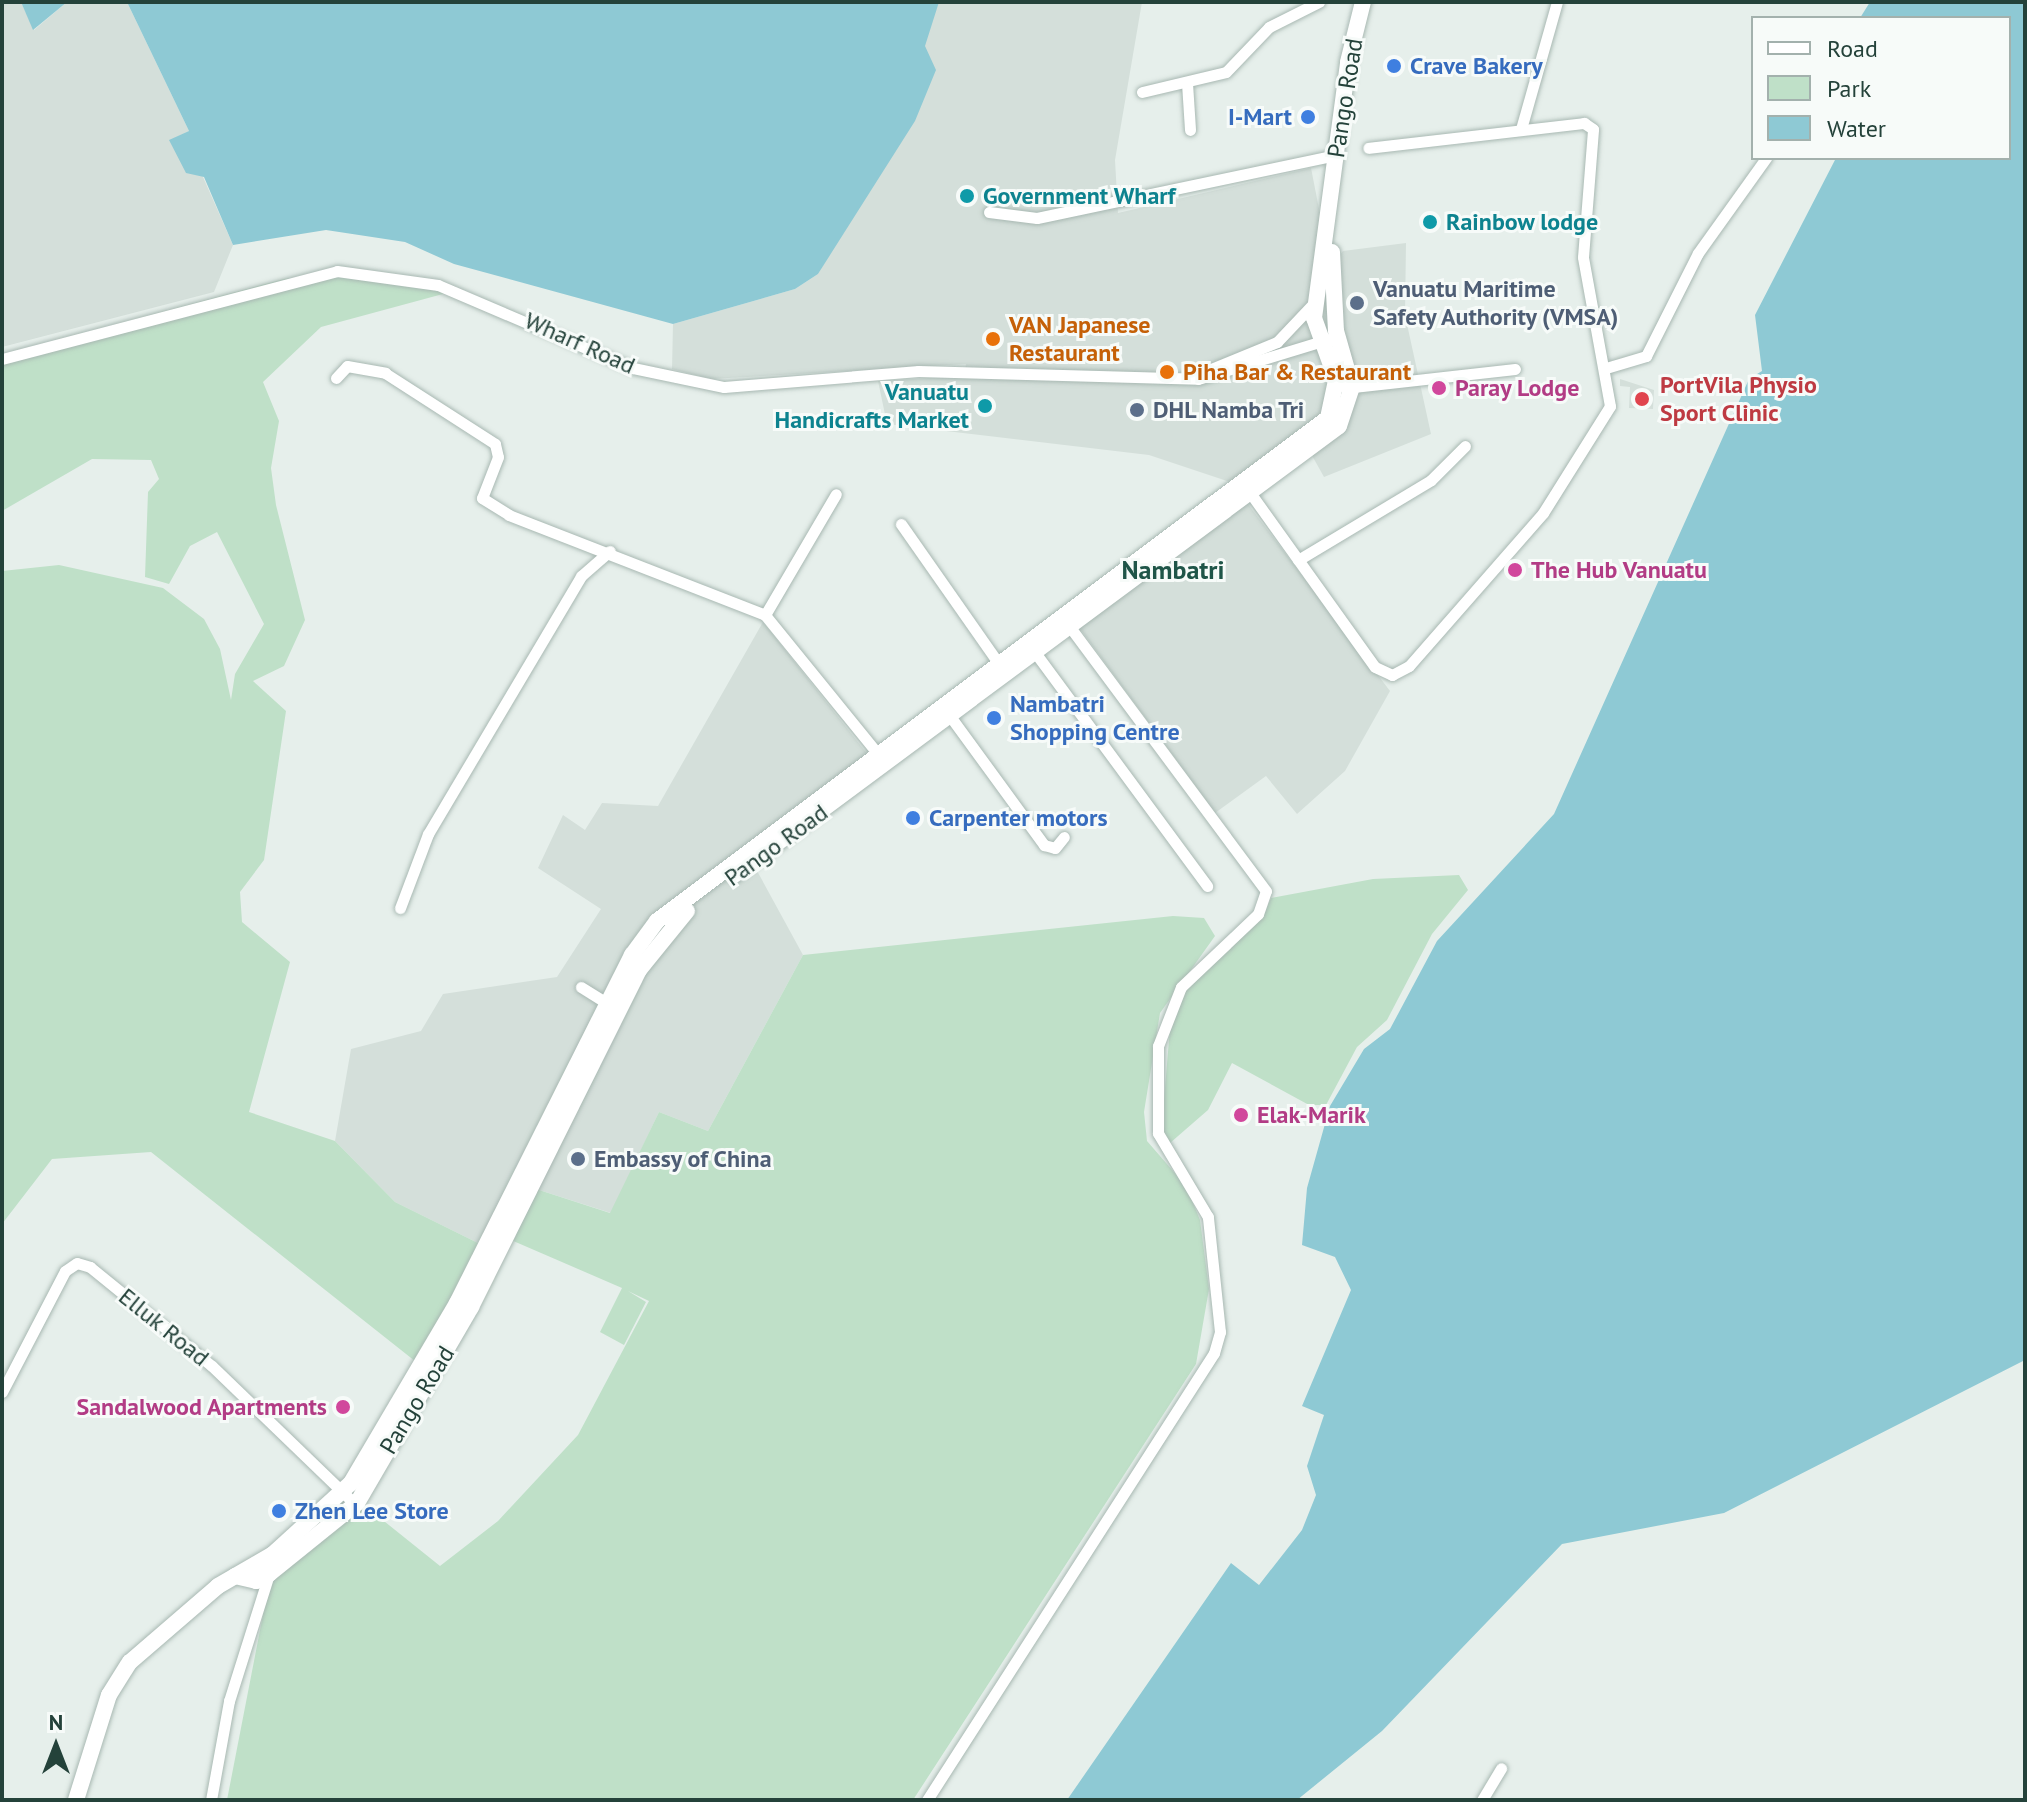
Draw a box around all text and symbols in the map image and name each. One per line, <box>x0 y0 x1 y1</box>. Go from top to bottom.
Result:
legend <box>1751 16 2011 160</box>
text: Road <box>1827 33 1878 64</box>
street label: Pango Road <box>1321 36 1369 160</box>
place label: Crave Bakery <box>1410 52 1543 80</box>
marker: Crave Bakery <box>1385 57 1403 75</box>
text: Park <box>1827 73 1871 104</box>
place label: I-Mart <box>1228 103 1292 131</box>
marker: I-Mart <box>1299 108 1317 126</box>
text: Water <box>1827 113 1886 144</box>
place label: Government Wharf <box>983 182 1176 210</box>
marker: Government Wharf <box>958 187 976 205</box>
place label: Rainbow lodge <box>1446 208 1599 236</box>
marker: Rainbow lodge <box>1421 213 1439 231</box>
place label: Vanuatu Maritime Safety Authority (VMSA) <box>1373 275 1621 331</box>
marker: Vanuatu Maritime Safety Authority (VMSA) <box>1348 294 1366 312</box>
street label: Wharf Road <box>520 306 640 380</box>
place label: VAN Japanese Restaurant <box>1009 311 1151 367</box>
marker: VAN Japanese Restaurant <box>984 330 1002 348</box>
place label: Piha Bar & Restaurant <box>1183 358 1411 386</box>
marker: Piha Bar & Restaurant <box>1158 363 1176 381</box>
place label: PortVila Physio Sport Clinic <box>1660 371 1817 427</box>
place label: Paray Lodge <box>1455 374 1580 402</box>
place label: Vanuatu Handicrafts Market <box>775 378 969 434</box>
marker: Paray Lodge <box>1430 379 1448 397</box>
marker: PortVila Physio Sport Clinic <box>1631 388 1653 410</box>
place label: DHL Namba Tri <box>1153 396 1306 424</box>
marker: Vanuatu Handicrafts Market <box>976 397 994 415</box>
marker: DHL Namba Tri <box>1128 401 1146 419</box>
district label: Nambatri <box>1122 554 1224 586</box>
place label: The Hub Vanuatu <box>1531 556 1708 584</box>
marker: The Hub Vanuatu <box>1506 561 1524 579</box>
place label: Nambatri Shopping Centre <box>1010 690 1180 746</box>
marker: Nambatri Shopping Centre <box>985 709 1003 727</box>
street label: Pango Road <box>719 798 833 892</box>
place label: Carpenter motors <box>929 804 1108 832</box>
marker: Carpenter motors <box>904 809 922 827</box>
place label: Elak-Marik <box>1257 1101 1366 1129</box>
marker: Elak-Marik <box>1232 1106 1250 1124</box>
place label: Embassy of China <box>594 1145 773 1173</box>
marker: Embassy of China <box>569 1150 587 1168</box>
street label: Elluk Road <box>113 1282 215 1372</box>
street label: Pango Road <box>374 1341 460 1459</box>
place label: Sandalwood Apartments <box>76 1393 327 1421</box>
marker: Sandalwood Apartments <box>334 1398 352 1416</box>
place label: Zhen Lee Store <box>295 1497 449 1525</box>
marker: Zhen Lee Store <box>270 1502 288 1520</box>
north arrow <box>16 1706 96 1786</box>
text: N <box>49 1708 63 1736</box>

